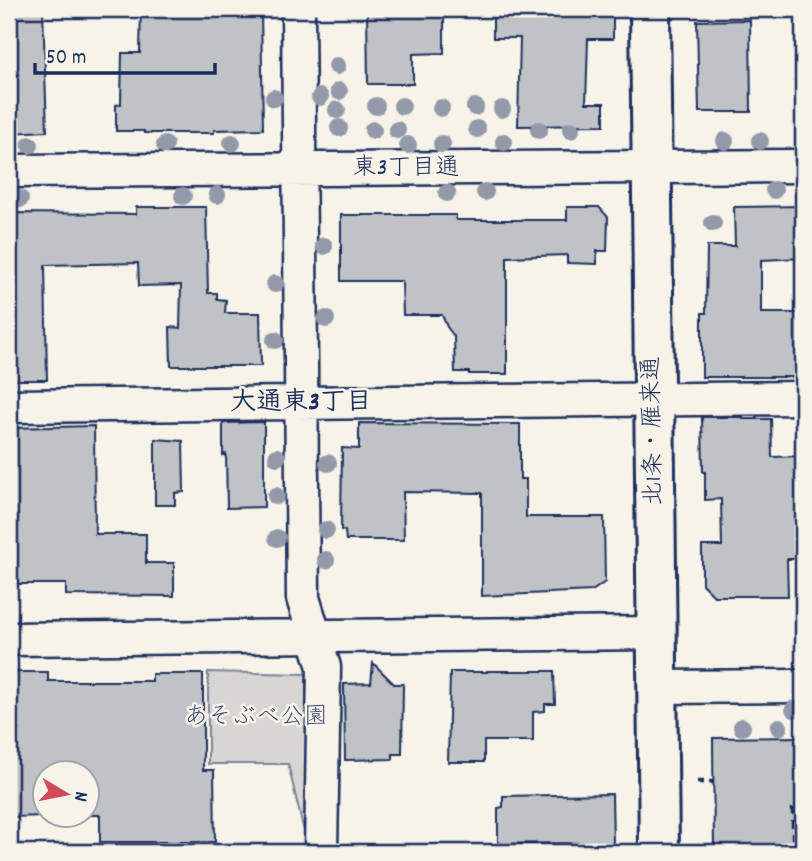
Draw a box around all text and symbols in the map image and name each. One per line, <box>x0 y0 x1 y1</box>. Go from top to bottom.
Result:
scale bar <box>35 32 215 76</box>
text: 50 m <box>46 44 86 74</box>
street label: 東3丁目通 <box>353 152 459 186</box>
street label: 北1条・雁来通 <box>636 356 672 506</box>
district label: 大通東3丁目 <box>230 385 372 422</box>
park label: あそぶべ公園 <box>184 701 328 735</box>
north arrow <box>32 760 102 830</box>
text: N <box>65 789 93 803</box>

